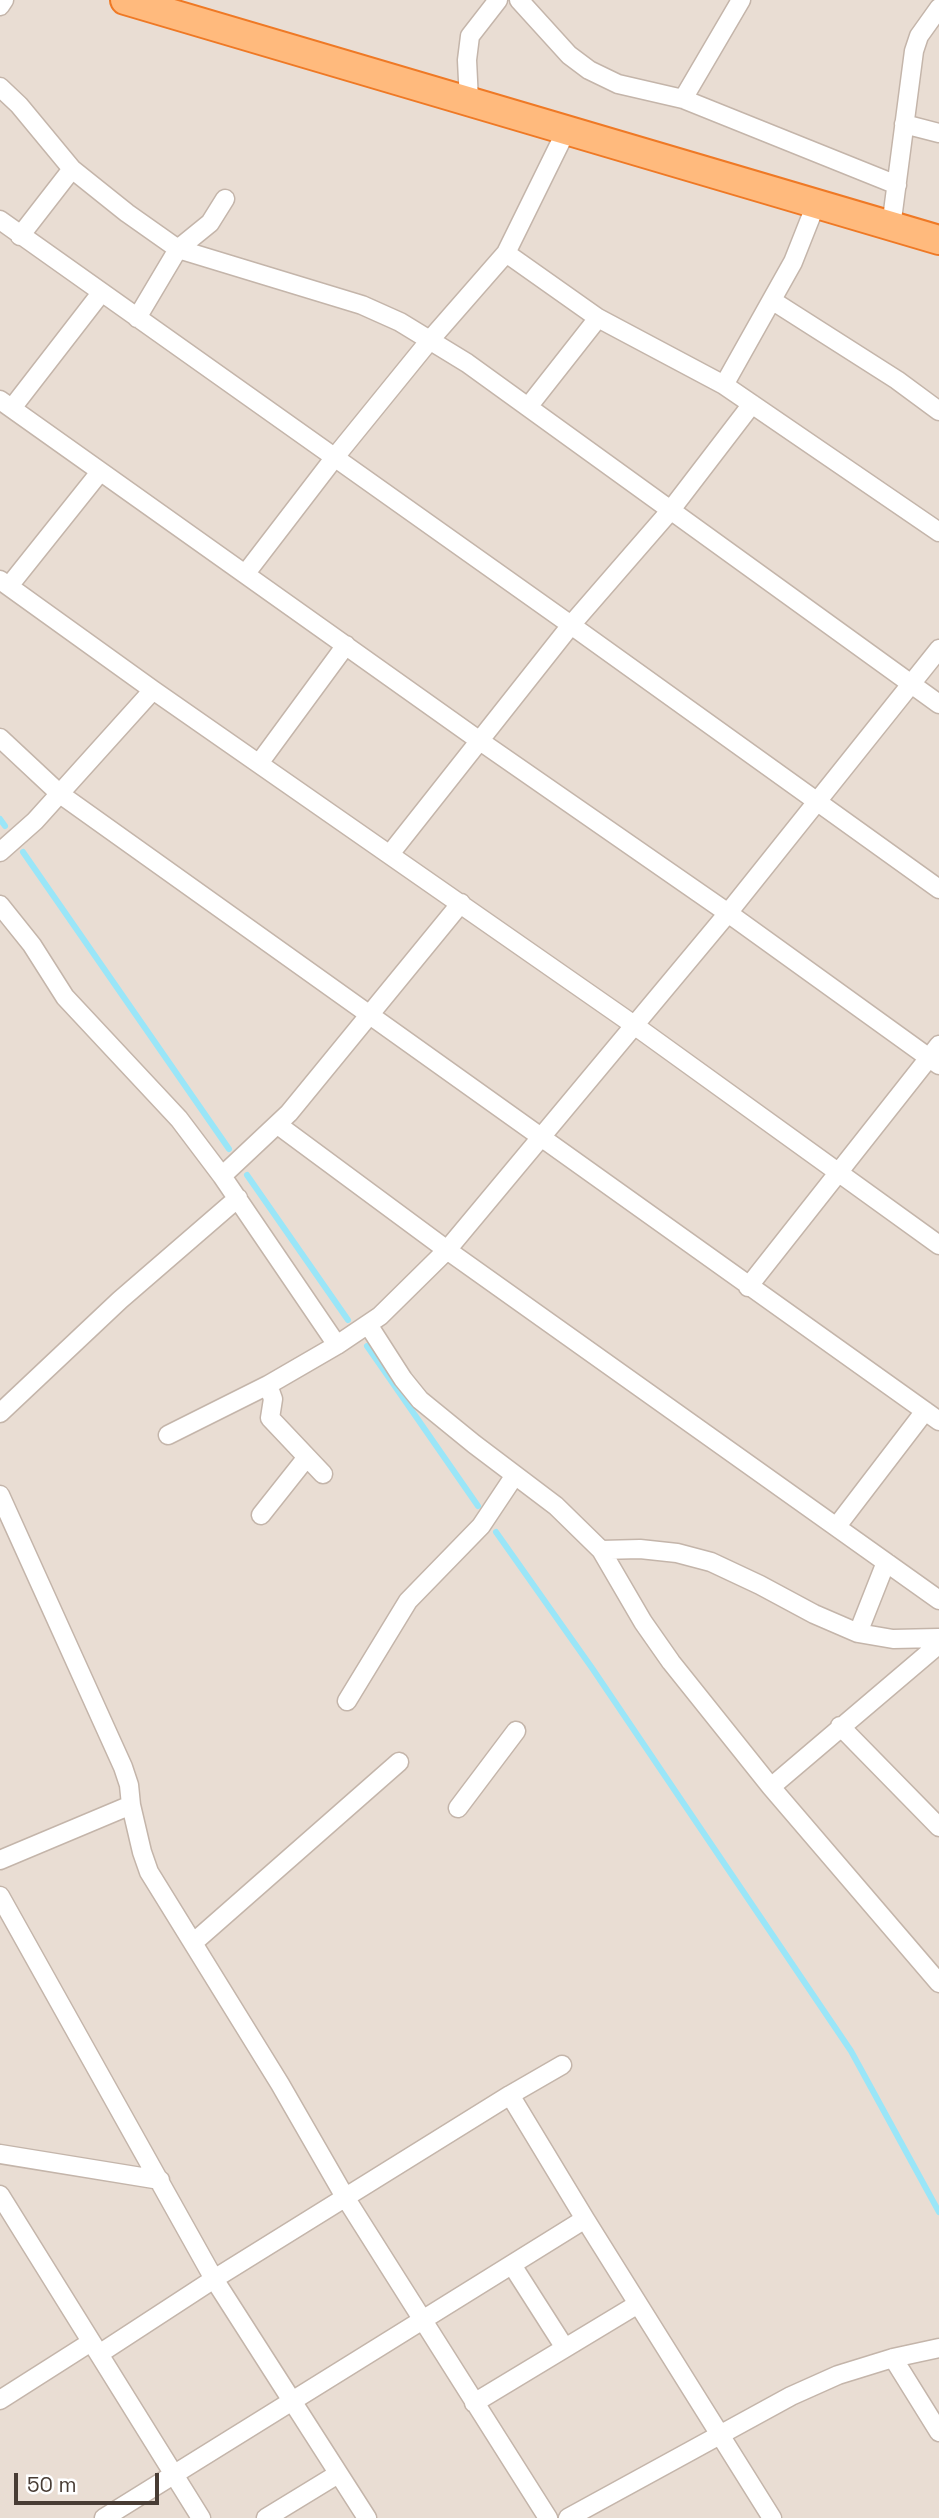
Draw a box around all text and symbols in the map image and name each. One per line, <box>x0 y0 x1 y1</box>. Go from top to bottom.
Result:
scale bar <box>18 2458 163 2502</box>
text: 50 m <box>27 2471 77 2498</box>

